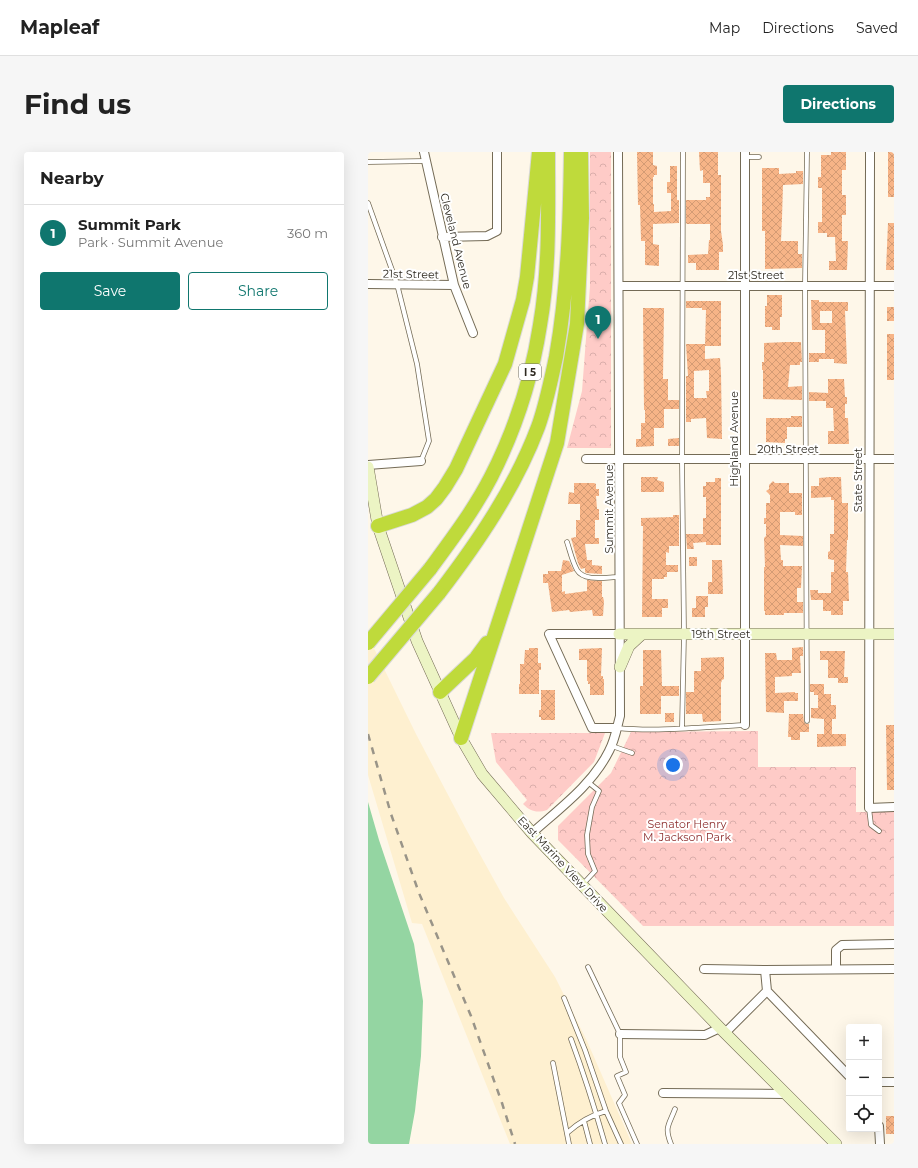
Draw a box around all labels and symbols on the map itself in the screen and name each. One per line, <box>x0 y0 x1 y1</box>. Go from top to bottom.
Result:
street label: Cleveland Avenue <box>437 192 475 291</box>
street label: 21st Street <box>383 267 440 281</box>
street label: 21st Street <box>728 268 785 282</box>
pin: 1 <box>585 306 611 339</box>
road number: I 5 <box>519 364 541 380</box>
street label: Highland Avenue <box>727 391 741 487</box>
street label: 20th Street <box>757 442 819 456</box>
street label: State Street <box>851 447 865 512</box>
street label: Summit Avenue <box>602 464 616 554</box>
street label: 19th Street <box>692 627 751 641</box>
your location <box>663 755 683 775</box>
street label: East Marine View Drive <box>515 813 611 915</box>
park label: Senator Henry M. Jackson Park <box>643 817 731 844</box>

